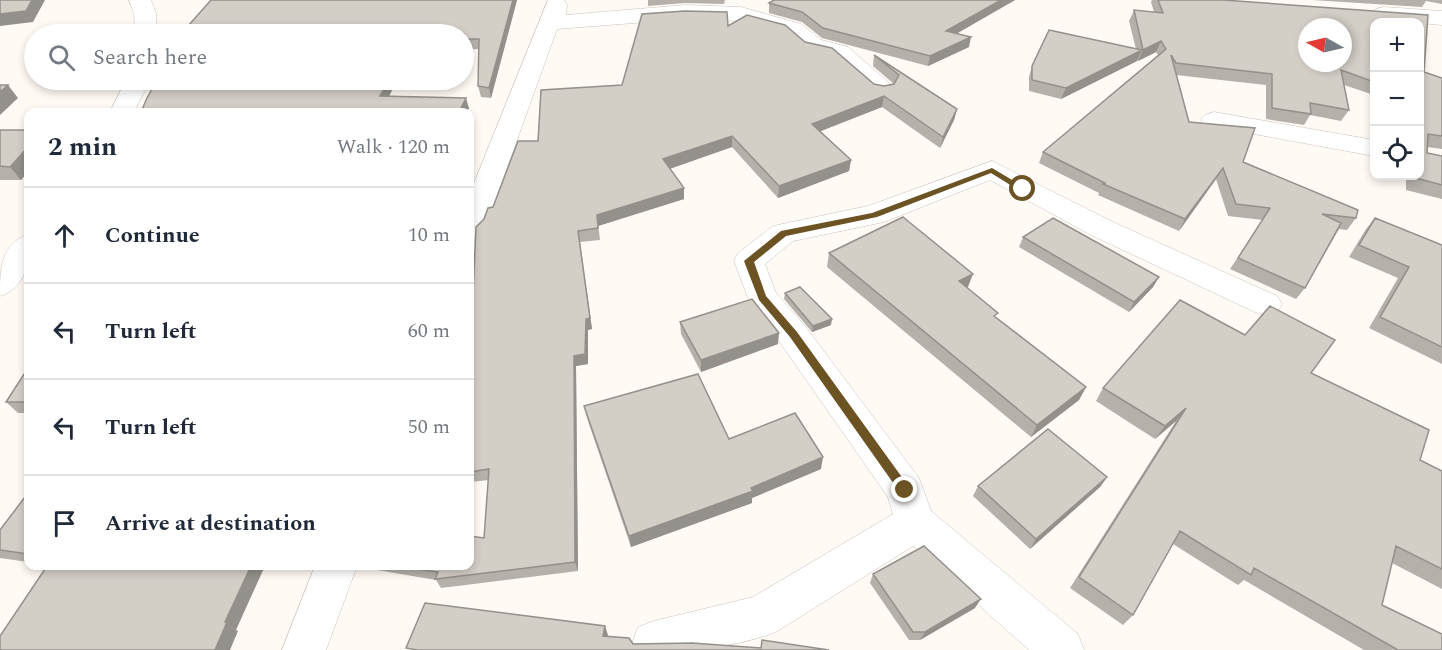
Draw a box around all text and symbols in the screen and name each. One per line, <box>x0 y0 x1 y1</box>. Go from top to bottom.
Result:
north arrow <box>1298 18 1352 72</box>
map controls <box>1370 18 1424 180</box>
button: + <box>1370 18 1424 72</box>
search box <box>24 24 474 90</box>
icon: search <box>45 41 78 74</box>
text: Search here <box>93 41 207 74</box>
button: − <box>1370 72 1424 126</box>
button: locate <box>1370 126 1424 180</box>
text: 2 min <box>48 127 117 167</box>
text: Walk · 120 m <box>337 132 450 162</box>
route start <box>1009 175 1035 201</box>
icon: ahead <box>48 219 81 252</box>
text: Continue <box>105 219 200 252</box>
text: 10 m <box>408 220 450 250</box>
icon: left <box>48 315 81 348</box>
text: Turn left <box>105 315 197 348</box>
text: 60 m <box>408 316 450 346</box>
icon: left <box>48 411 81 444</box>
text: Turn left <box>105 411 197 444</box>
text: 50 m <box>408 412 450 442</box>
route end <box>891 476 917 502</box>
icon: arrive <box>48 507 81 540</box>
text: Arrive at destination <box>105 507 316 540</box>

